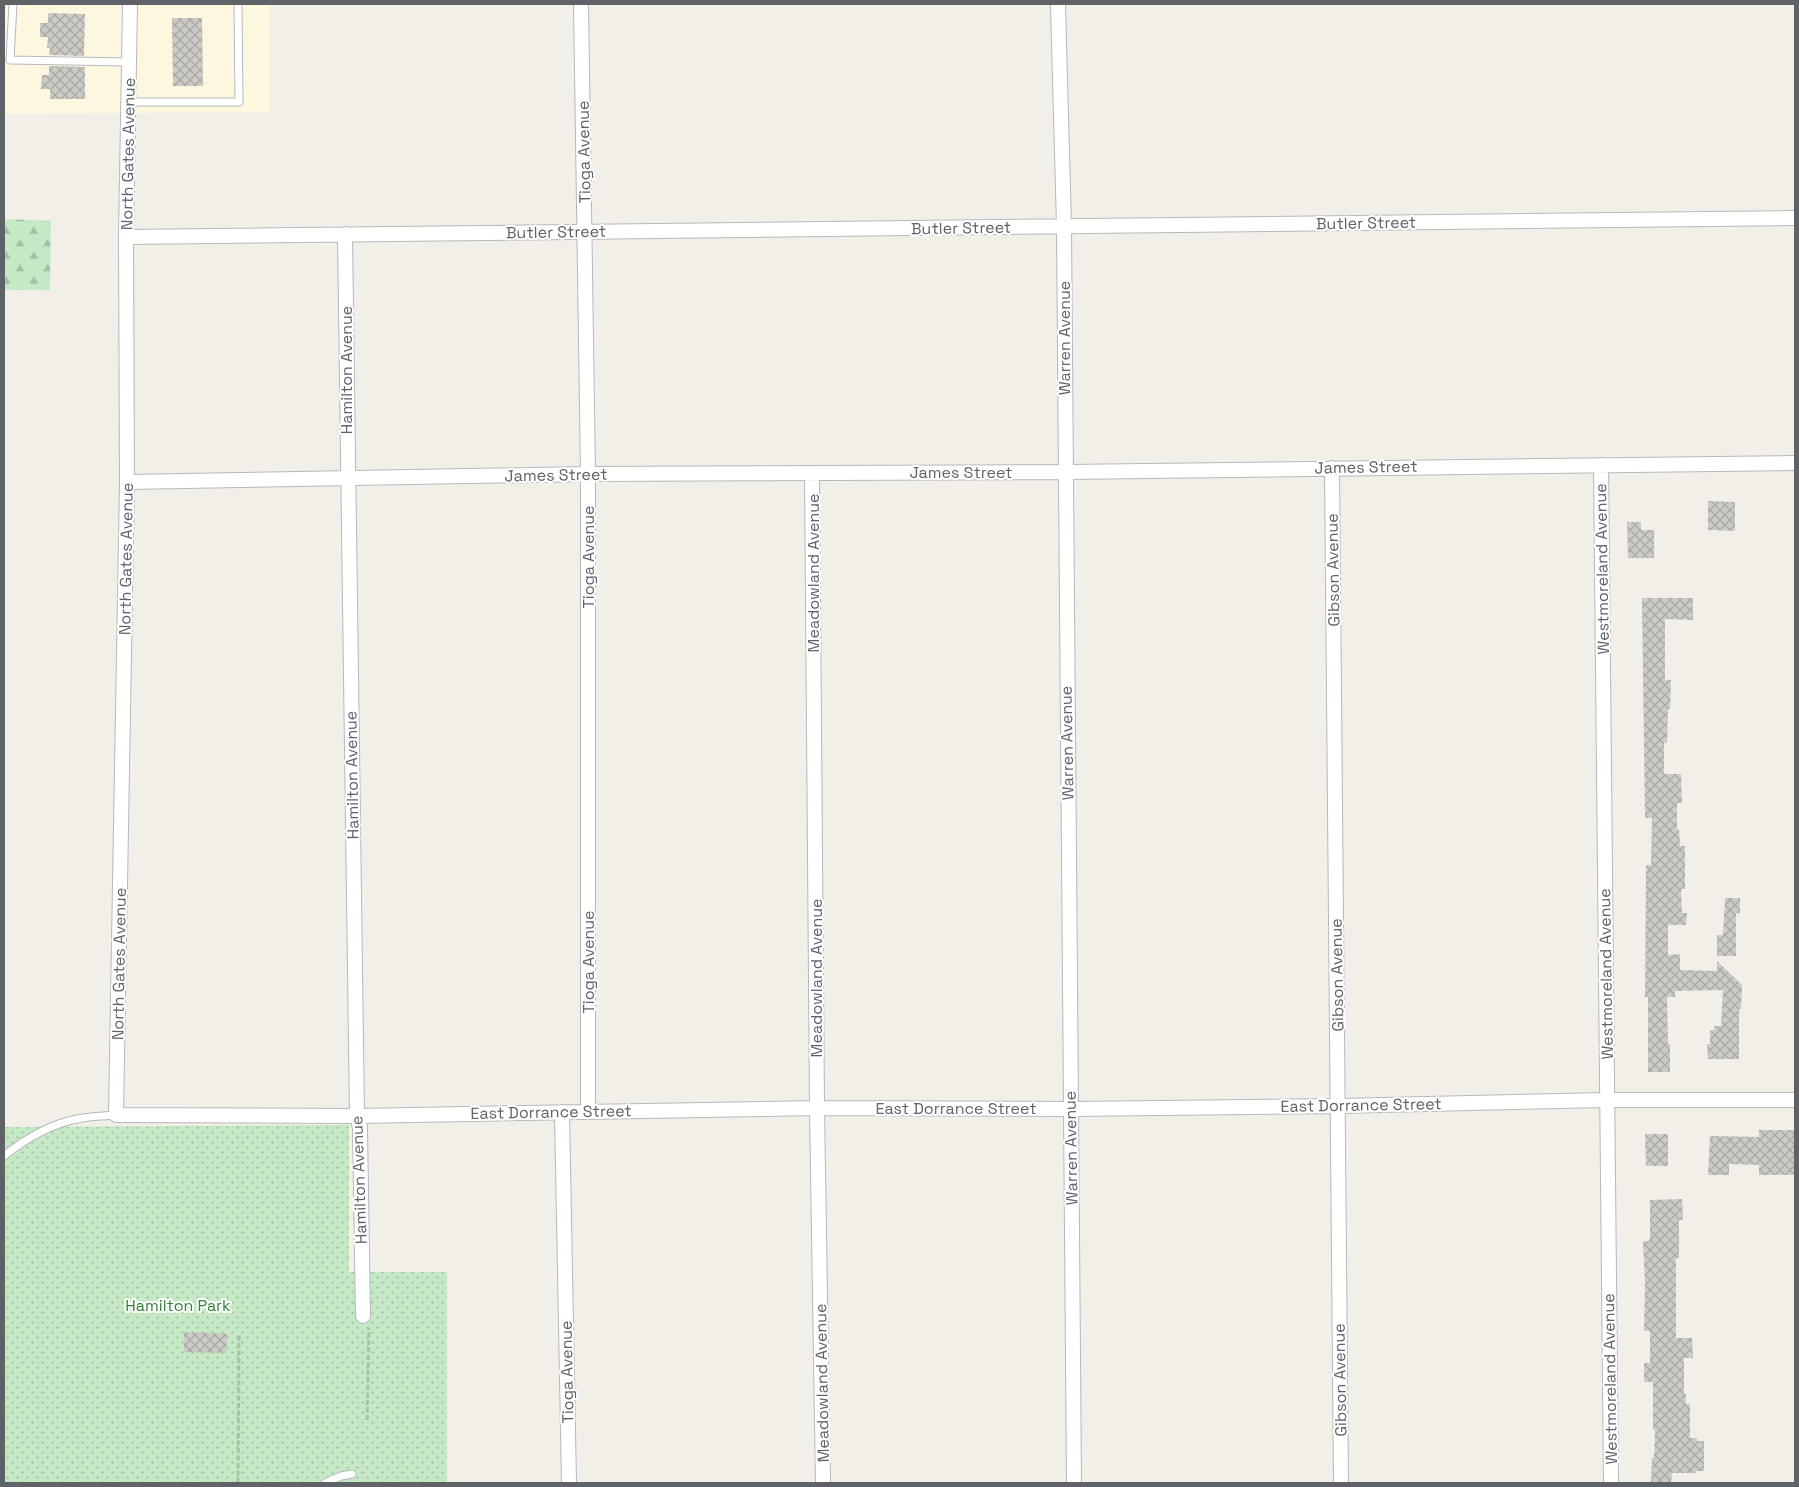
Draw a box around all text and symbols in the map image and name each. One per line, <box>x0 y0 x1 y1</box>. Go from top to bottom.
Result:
street label: North Gates Avenue <box>116 78 140 230</box>
street label: Tioga Avenue <box>573 100 595 204</box>
street label: Butler Street <box>1316 212 1416 234</box>
street label: Butler Street <box>911 217 1011 239</box>
street label: Butler Street <box>506 221 606 243</box>
street label: Warren Avenue <box>1054 281 1075 395</box>
street label: Hamilton Avenue <box>336 306 357 434</box>
street label: James Street <box>1314 456 1418 478</box>
street label: James Street <box>910 462 1012 483</box>
street label: James Street <box>504 464 608 486</box>
street label: North Gates Avenue <box>114 483 138 635</box>
street label: Westmoreland Avenue <box>1590 483 1614 655</box>
street label: Meadowland Avenue <box>803 494 824 652</box>
street label: Tioga Avenue <box>578 506 599 608</box>
street label: Gibson Avenue <box>1322 513 1344 627</box>
street label: Warren Avenue <box>1056 686 1078 800</box>
street label: Hamilton Avenue <box>340 711 364 839</box>
street label: North Gates Avenue <box>107 888 131 1040</box>
street label: Westmoreland Avenue <box>1594 888 1618 1060</box>
street label: Meadowland Avenue <box>806 899 827 1057</box>
street label: Tioga Avenue <box>578 911 599 1013</box>
street label: Gibson Avenue <box>1326 918 1348 1032</box>
street label: Warren Avenue <box>1060 1091 1082 1205</box>
street label: East Dorrance Street <box>1280 1093 1442 1117</box>
street label: East Dorrance Street <box>875 1098 1037 1119</box>
street label: East Dorrance Street <box>470 1100 632 1124</box>
street label: Hamilton Avenue <box>346 1115 372 1245</box>
street label: Westmoreland Avenue <box>1598 1293 1622 1465</box>
park label: Hamilton Park <box>125 1295 231 1316</box>
street label: Meadowland Avenue <box>810 1303 834 1463</box>
street label: Tioga Avenue <box>556 1320 578 1424</box>
street label: Gibson Avenue <box>1329 1323 1351 1437</box>

